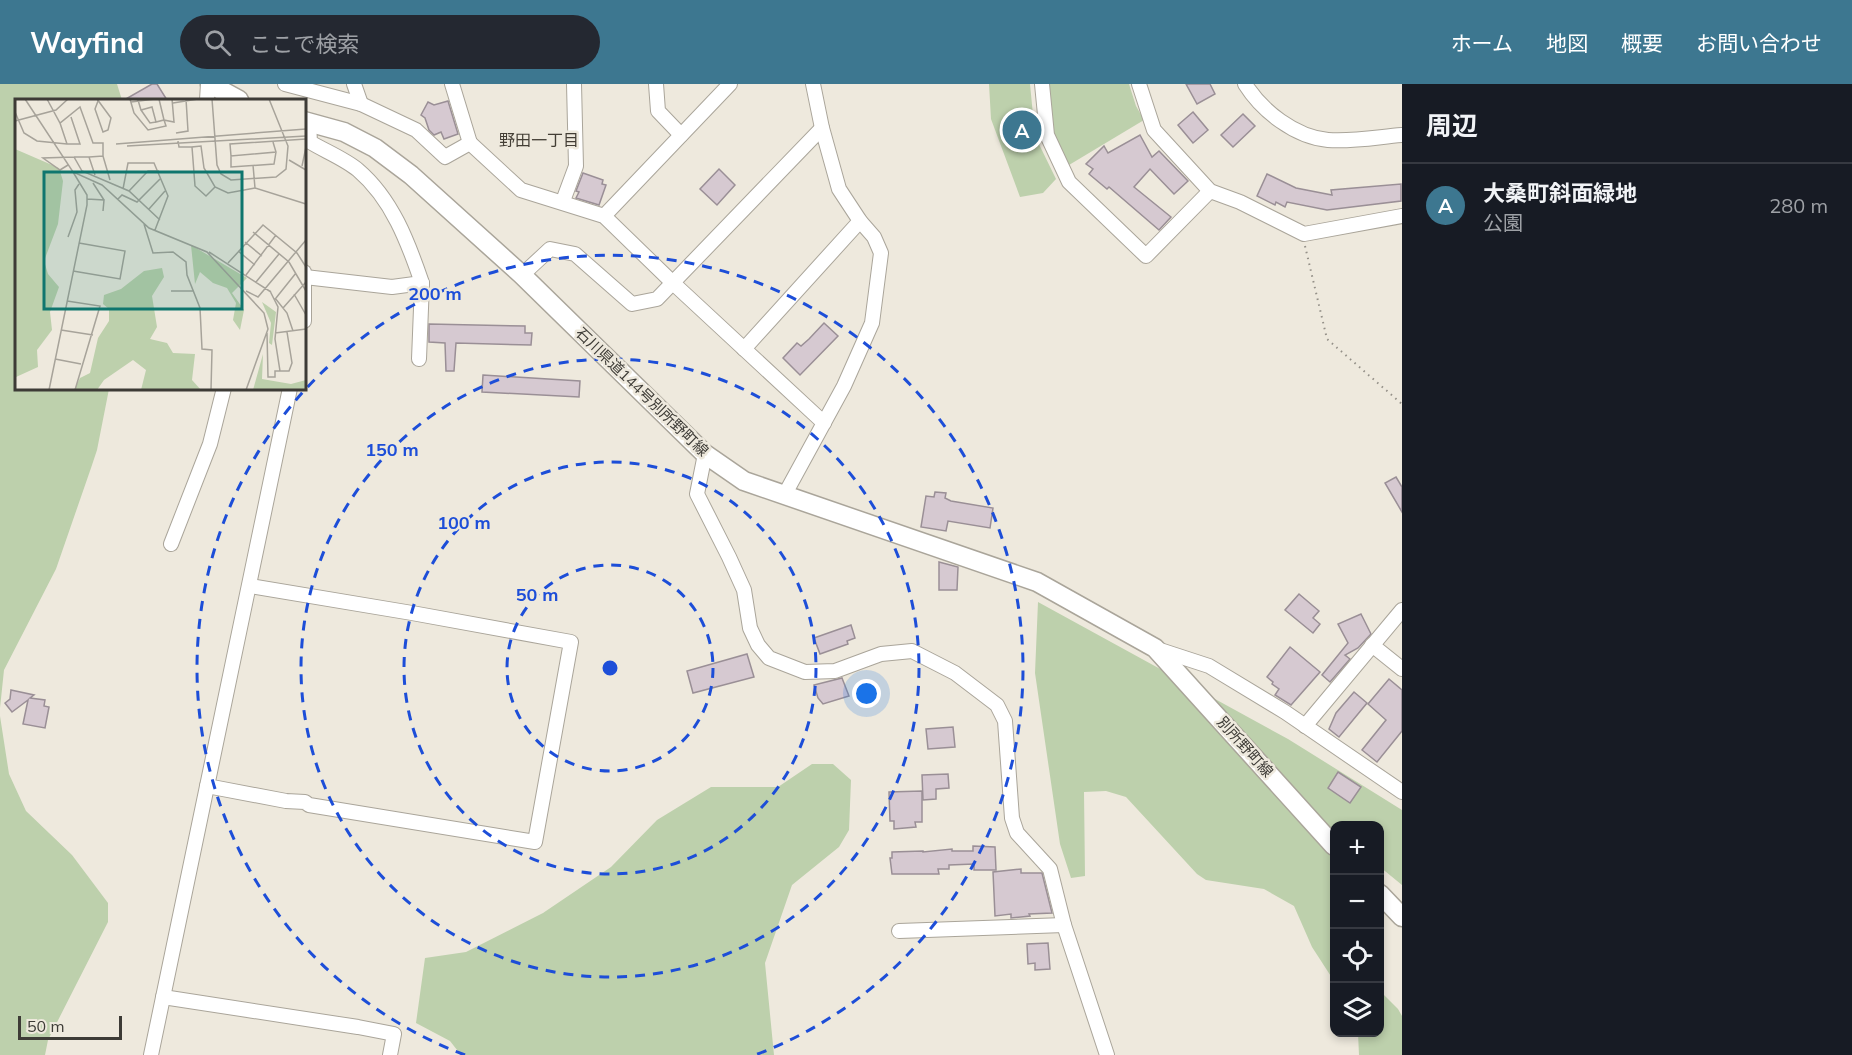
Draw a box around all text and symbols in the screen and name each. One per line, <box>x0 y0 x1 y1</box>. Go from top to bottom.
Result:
search box <box>180 15 600 69</box>
text: Wayfind <box>30 25 144 60</box>
icon: search <box>201 26 234 59</box>
text: ここで検索 <box>249 30 359 58</box>
text: ホーム <box>1451 30 1513 56</box>
text: 地図 <box>1546 30 1588 56</box>
text: 概要 <box>1621 30 1663 56</box>
text: お問い合わせ <box>1696 30 1822 56</box>
inset map <box>15 99 306 390</box>
pin: A <box>1002 108 1042 152</box>
text: 周辺 <box>1426 109 1478 142</box>
district label: 野田一丁目 <box>499 130 579 150</box>
text: 大桑町斜面緑地 <box>1483 179 1637 207</box>
text: A <box>1438 193 1453 218</box>
text: 280 m <box>1769 193 1828 218</box>
text: 公園 <box>1483 210 1523 235</box>
text: 200 m <box>408 282 462 305</box>
street label: 石川県道144号別所野町線 <box>572 323 713 460</box>
text: 150 m <box>365 438 419 461</box>
text: 100 m <box>437 511 491 534</box>
text: 50 m <box>516 583 558 606</box>
centre of rings <box>600 658 620 678</box>
your location <box>852 679 881 708</box>
street label: 別所野町線 <box>1213 712 1278 781</box>
map controls <box>1330 821 1384 1037</box>
button: + <box>1330 821 1384 875</box>
button: − <box>1330 875 1384 929</box>
button: locate <box>1330 929 1384 983</box>
button: layers <box>1330 983 1384 1037</box>
scale bar <box>18 1013 122 1040</box>
text: 50 m <box>27 1016 64 1036</box>

